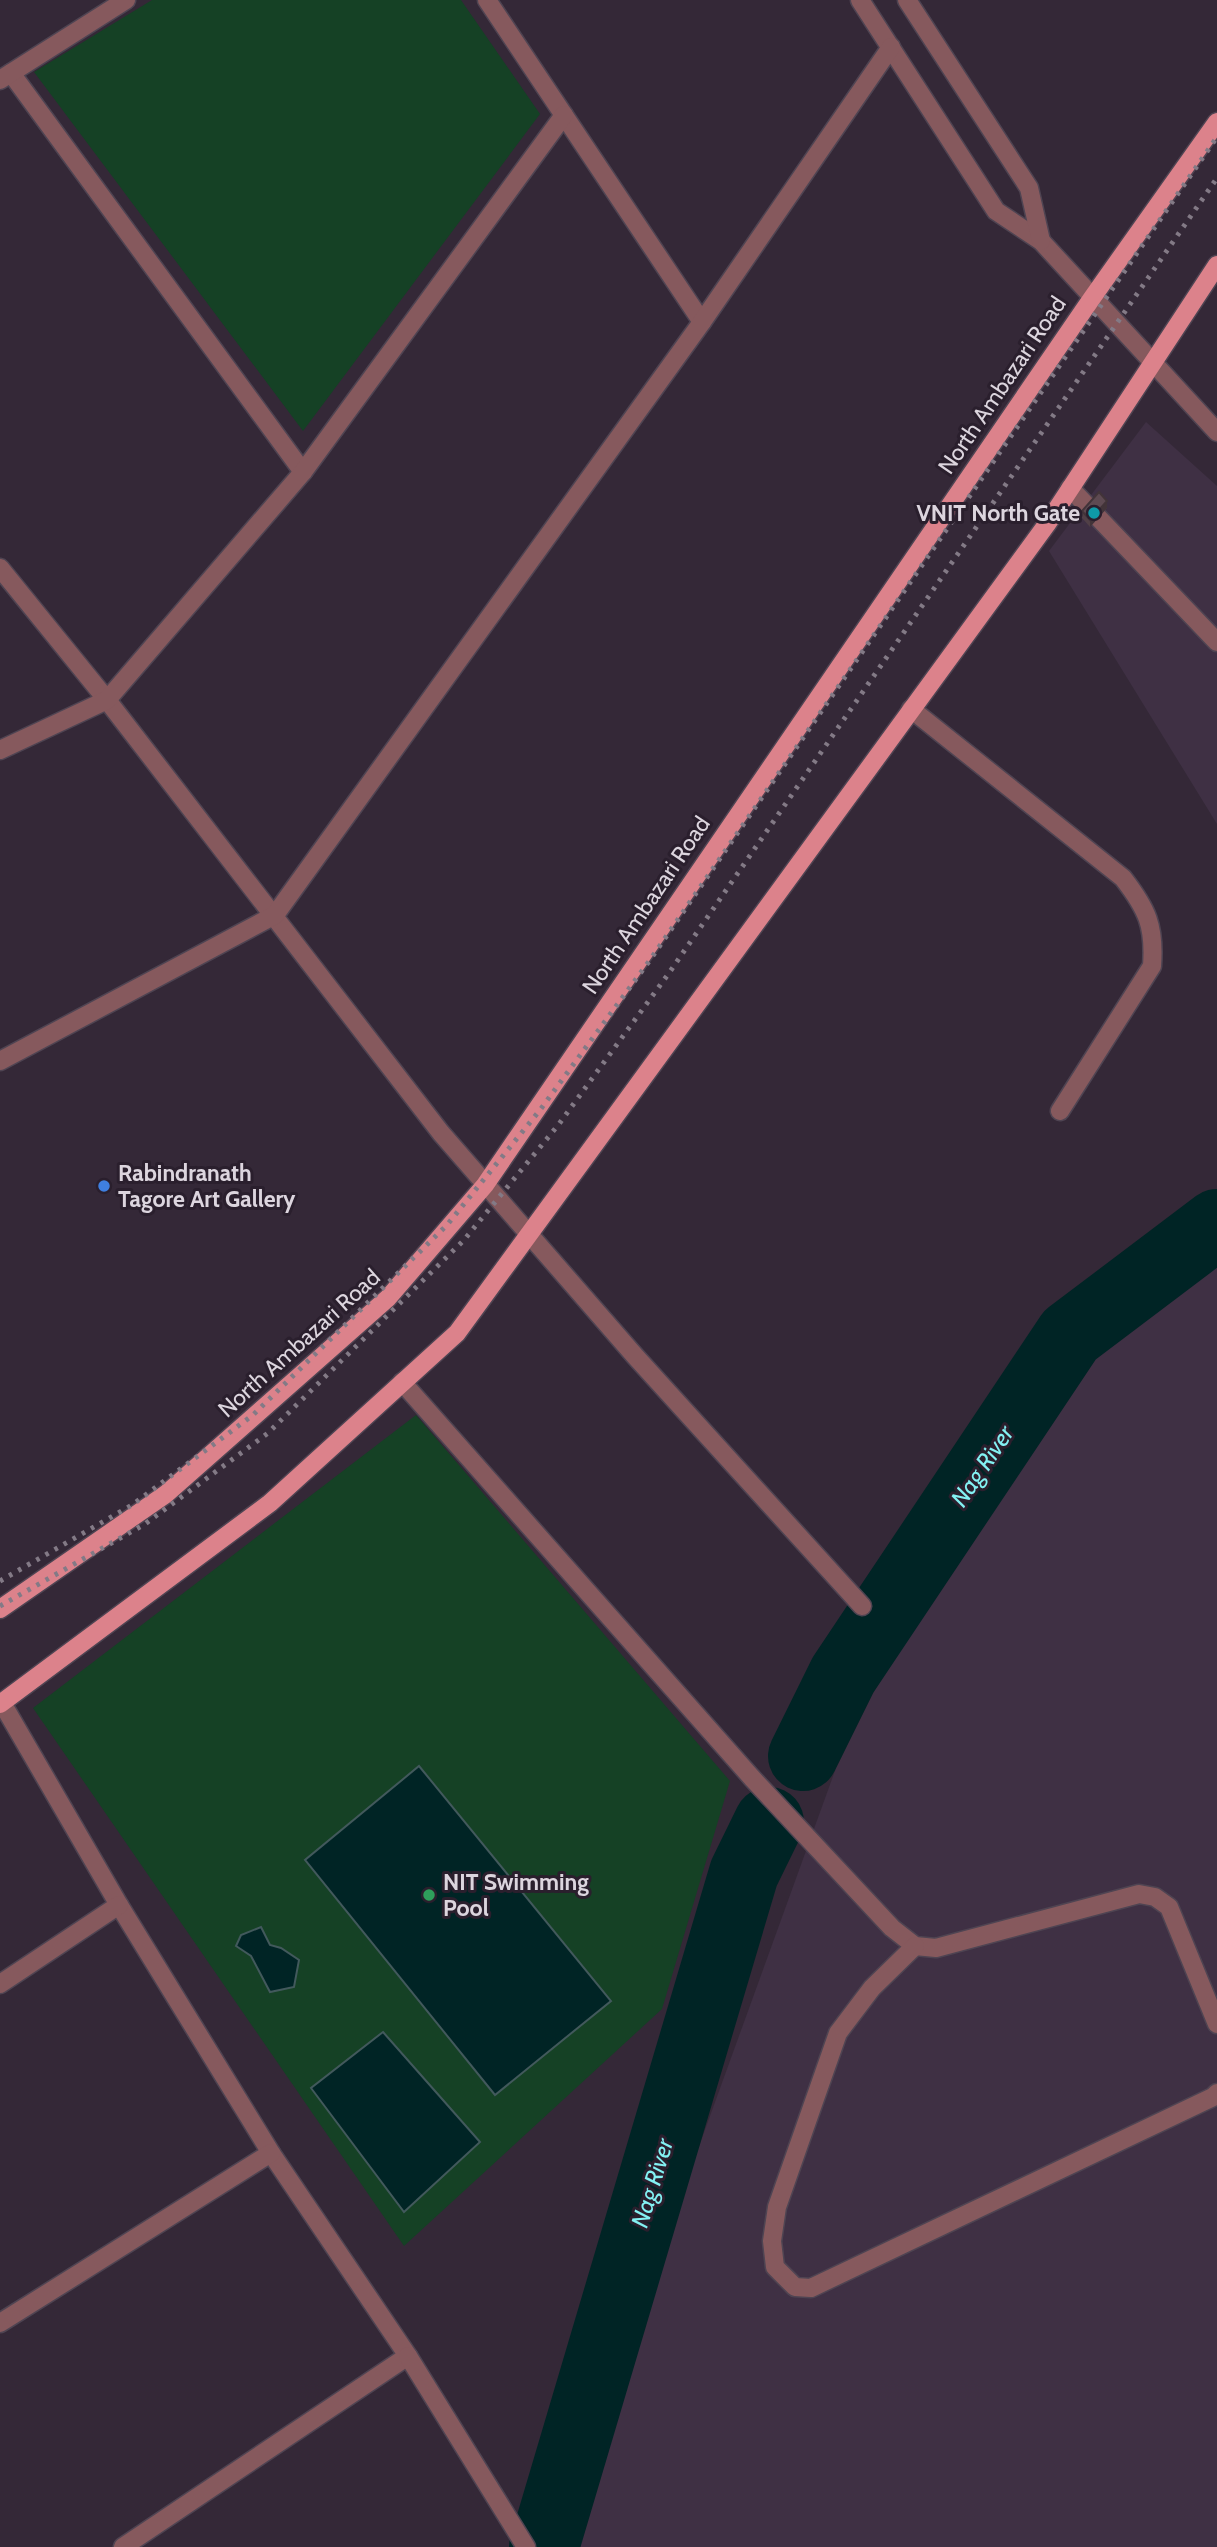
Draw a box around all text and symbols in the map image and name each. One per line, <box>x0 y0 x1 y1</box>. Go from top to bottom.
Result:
street label: North Ambazari Road <box>932 291 1072 479</box>
place label: VNIT North Gate <box>916 499 1080 527</box>
marker: VNIT North Gate <box>1086 505 1102 521</box>
street label: North Ambazari Road <box>576 811 716 999</box>
place label: Rabindranath Tagore Art Gallery <box>118 1159 296 1213</box>
marker: Rabindranath Tagore Art Gallery <box>96 1178 112 1194</box>
street label: North Ambazari Road <box>212 1263 386 1423</box>
water label: Nag River <box>944 1419 1021 1512</box>
place label: NIT Swimming Pool <box>443 1868 589 1922</box>
marker: NIT Swimming Pool <box>421 1887 437 1903</box>
water label: Nag River <box>625 2133 680 2231</box>

